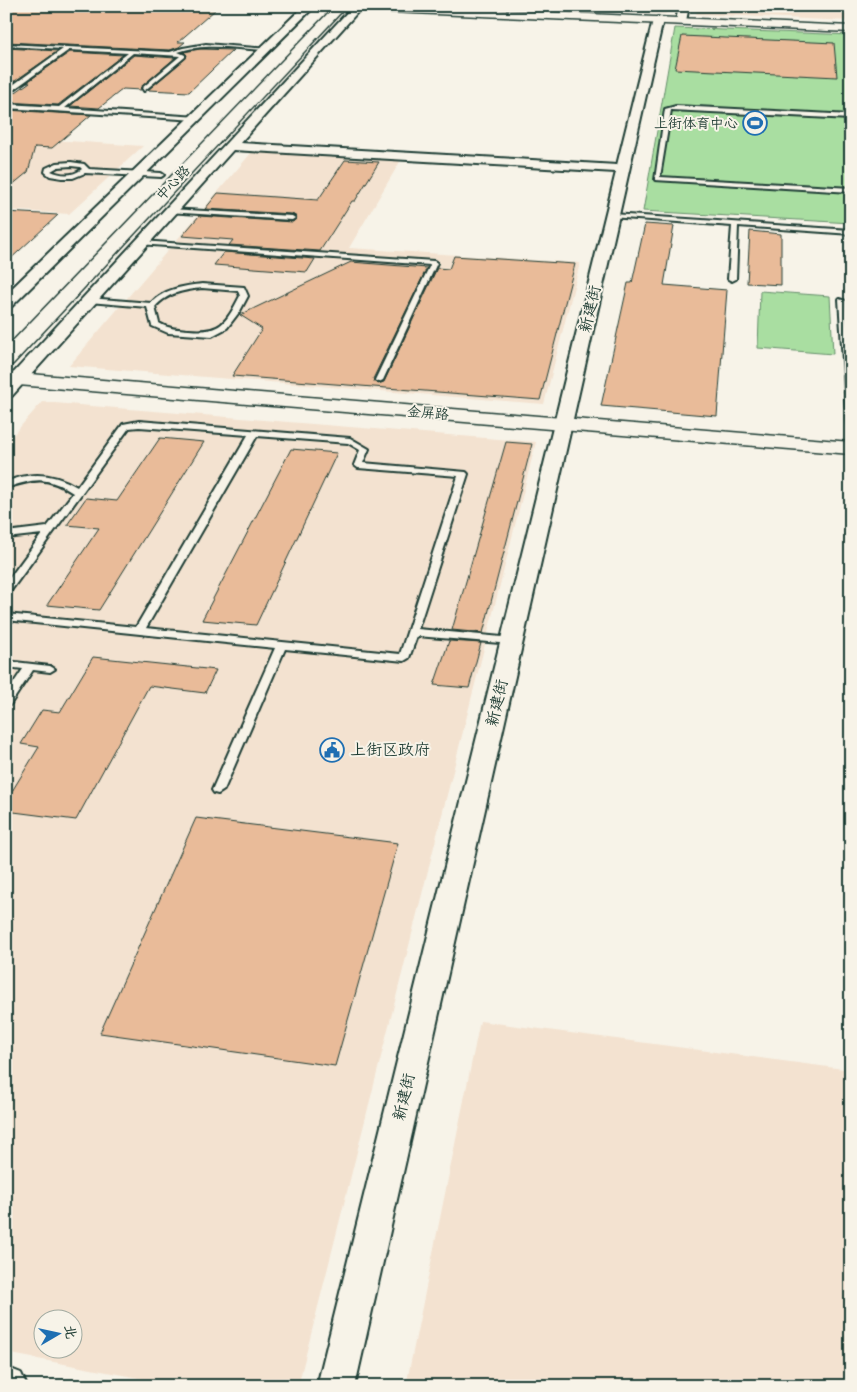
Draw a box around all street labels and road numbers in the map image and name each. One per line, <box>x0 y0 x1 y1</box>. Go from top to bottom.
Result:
street label: 中心路 <box>152 162 194 204</box>
street label: 新建街 <box>576 284 604 334</box>
street label: 金屏路 <box>406 403 450 423</box>
street label: 新建街 <box>483 678 511 728</box>
street label: 新建街 <box>390 1072 418 1122</box>

